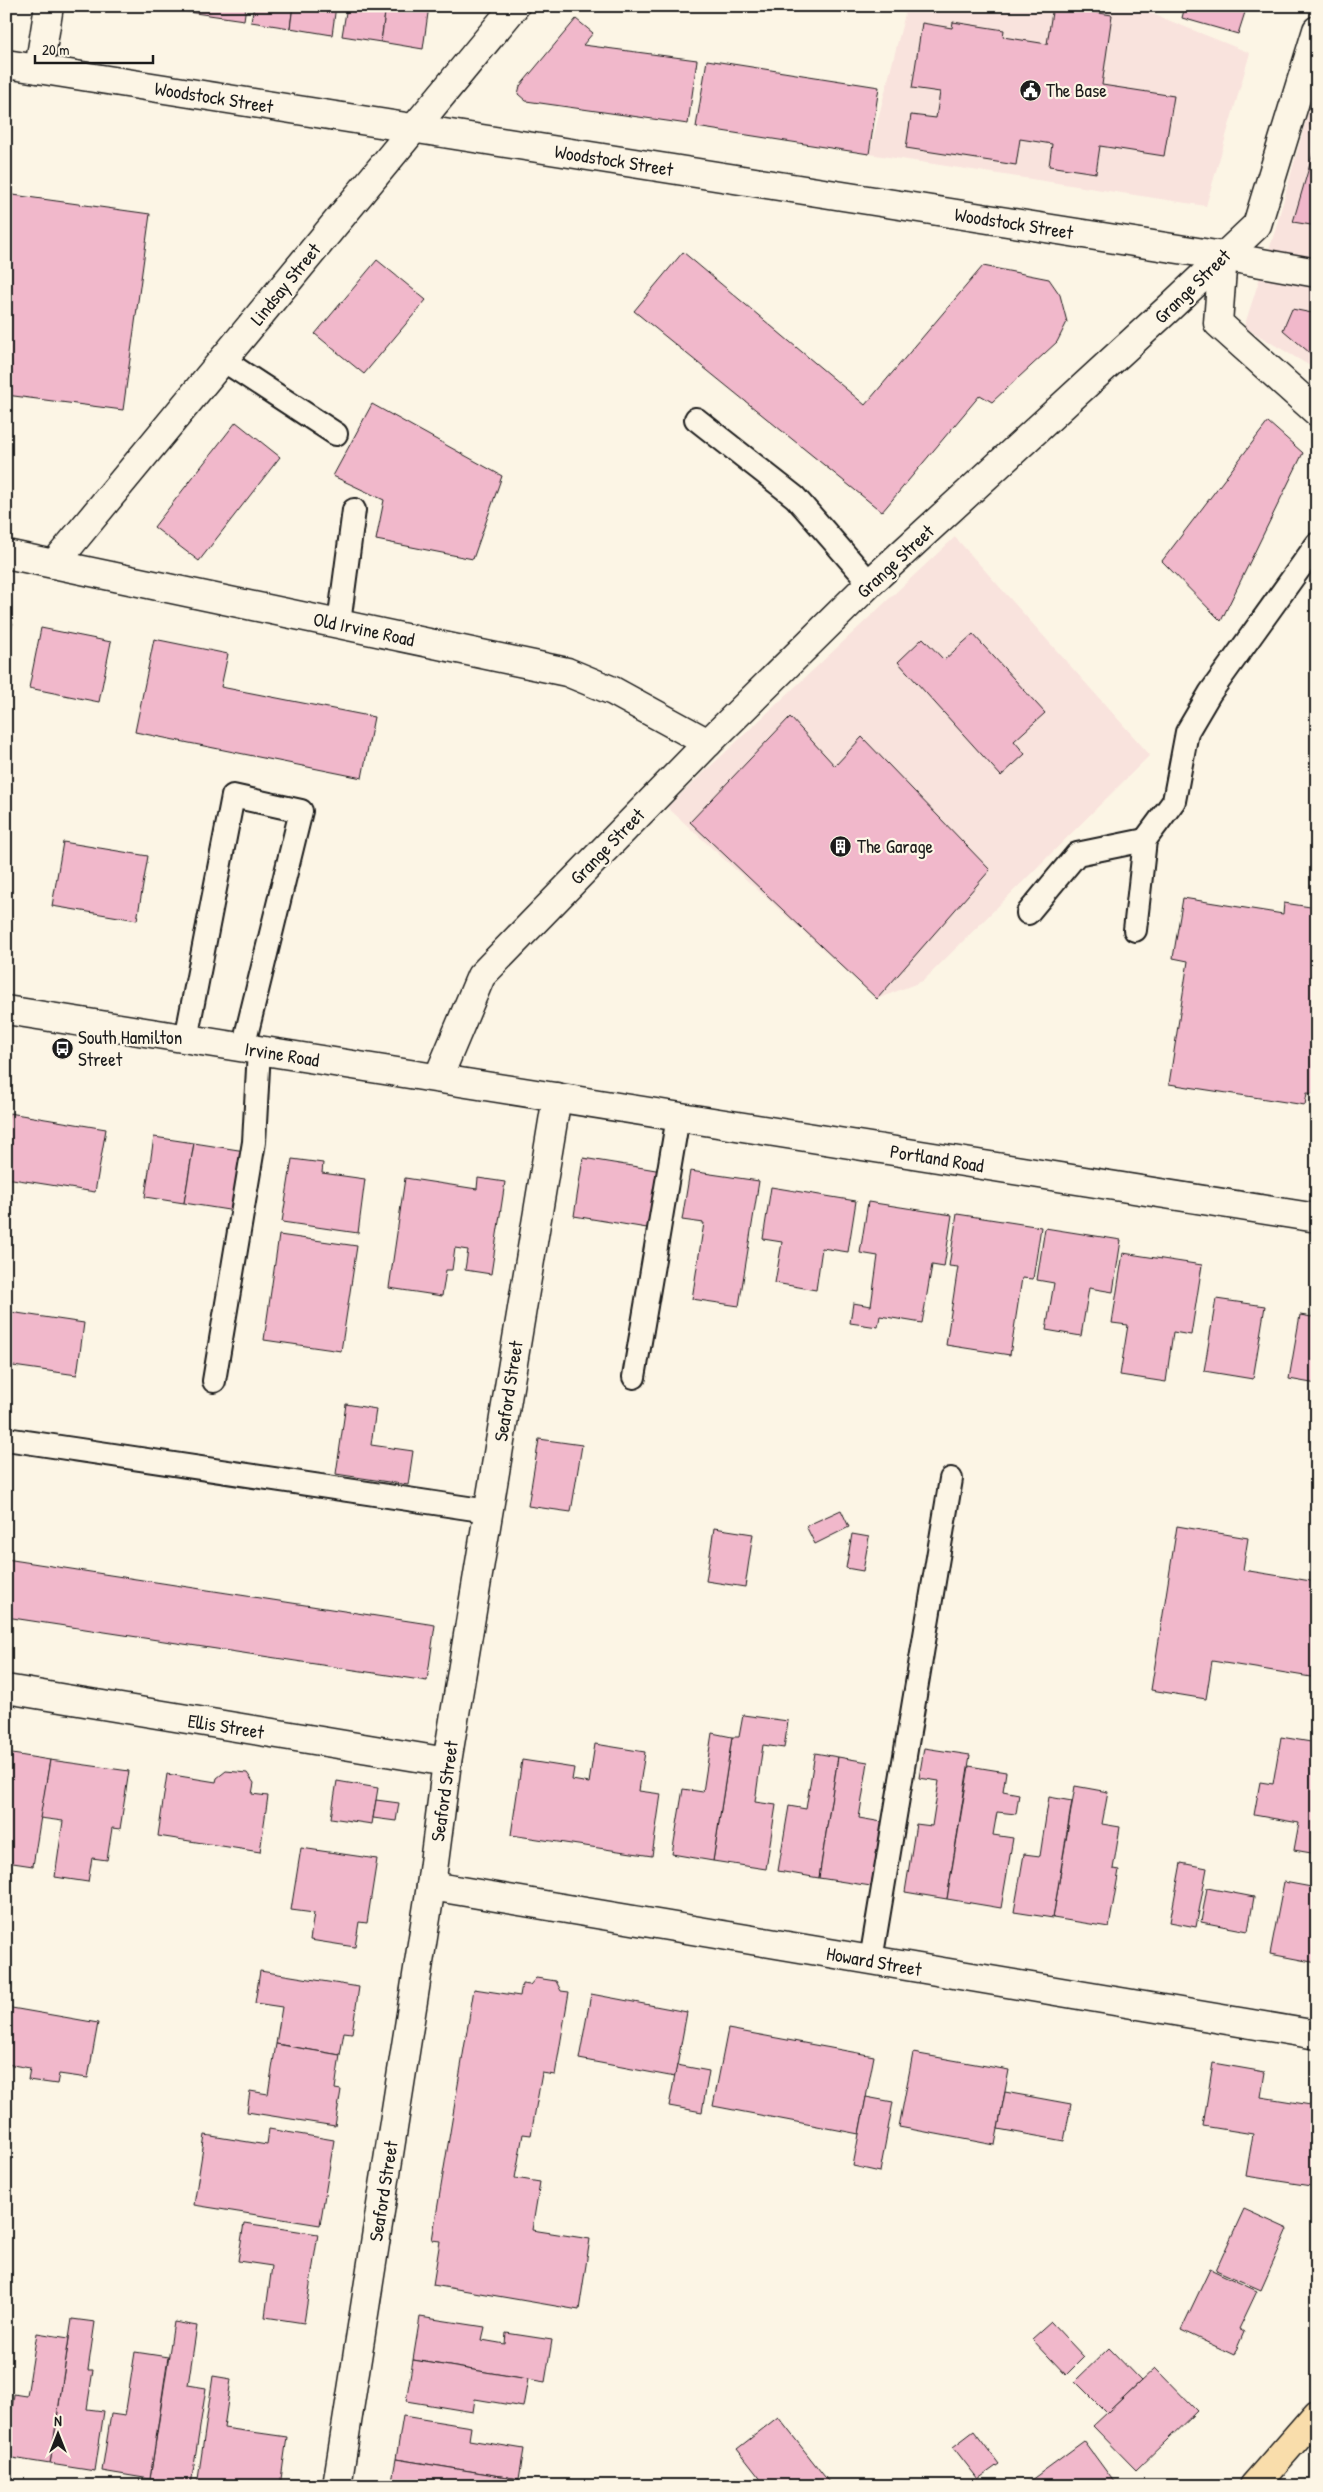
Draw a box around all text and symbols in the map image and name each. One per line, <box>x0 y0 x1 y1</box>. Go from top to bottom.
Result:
scale bar <box>35 32 152 64</box>
text: 20 m <box>42 39 69 60</box>
street label: Woodstock Street <box>153 75 276 119</box>
place label: The Base <box>1046 77 1107 103</box>
public building icon: The Base <box>1018 78 1042 102</box>
street label: Woodstock Street <box>553 138 676 182</box>
street label: Woodstock Street <box>953 201 1076 245</box>
street label: Lindsay Street <box>244 237 326 331</box>
street label: Grange Street <box>1148 243 1236 329</box>
street label: Grange Street <box>851 518 940 604</box>
street label: Old Irvine Road <box>311 606 418 653</box>
street label: Grange Street <box>564 802 650 890</box>
place label: The Garage <box>857 833 934 859</box>
building icon: The Garage <box>829 834 853 858</box>
place label: South Hamilton Street <box>78 1024 182 1072</box>
street label: Irvine Road <box>243 1035 322 1073</box>
bus stop icon: South Hamilton Street <box>50 1036 74 1060</box>
street label: Portland Road <box>888 1138 986 1178</box>
street label: Seaford Street <box>487 1338 529 1443</box>
street label: Ellis Street <box>186 1707 266 1745</box>
street label: Seaford Street <box>424 1738 464 1843</box>
street label: Howard Street <box>824 1940 924 1982</box>
street label: Seaford Street <box>362 2138 404 2243</box>
north arrow <box>32 2410 82 2460</box>
text: N <box>54 2411 62 2430</box>

